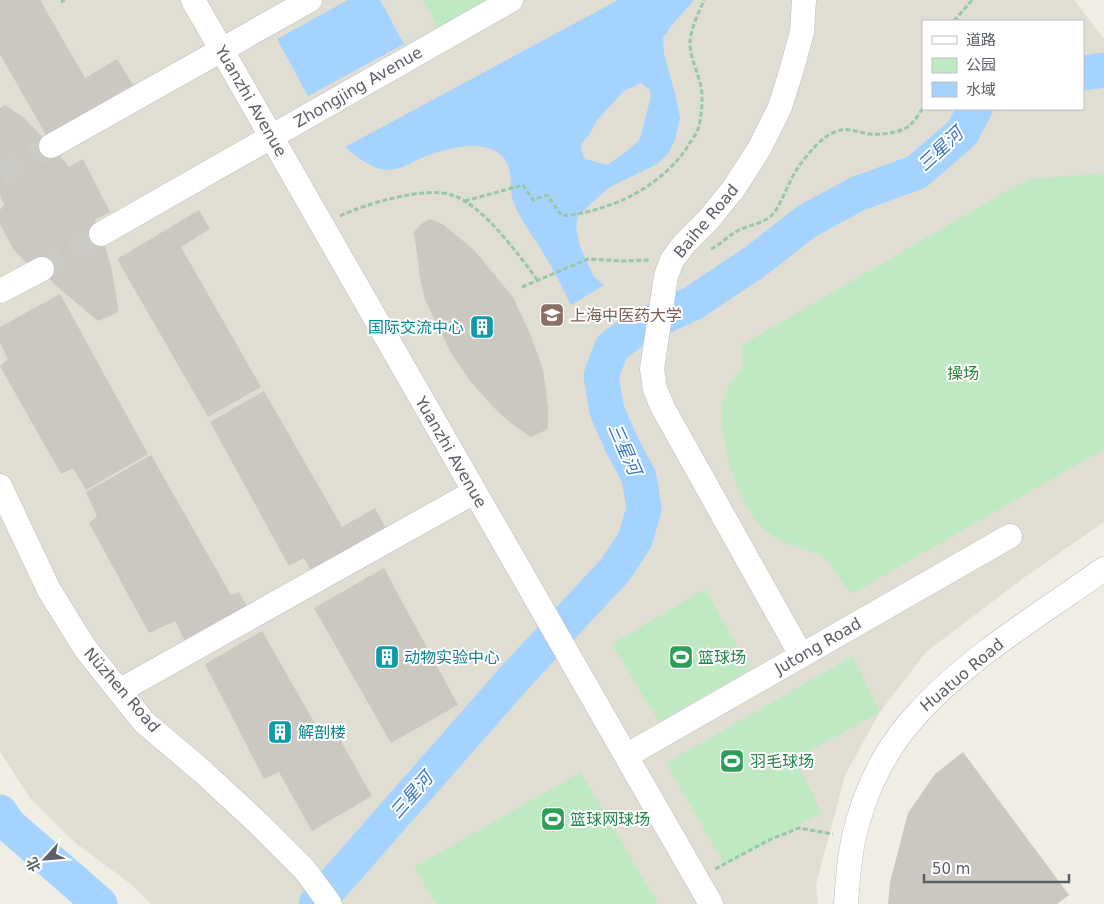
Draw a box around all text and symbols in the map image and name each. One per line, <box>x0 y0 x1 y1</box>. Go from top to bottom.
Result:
legend <box>922 20 1084 110</box>
text: 道路 <box>966 31 996 49</box>
street label: Yuanzhi Avenue <box>211 41 291 160</box>
street label: Zhongjing Avenue <box>291 43 425 131</box>
text: 公园 <box>966 56 996 74</box>
text: 水域 <box>966 81 996 99</box>
water label: 三星河 <box>913 121 969 175</box>
street label: Baihe Road <box>670 180 742 262</box>
school or university icon: 上海中医药大学 <box>539 302 565 328</box>
place label: 上海中医药大学 <box>570 306 682 325</box>
building icon: 国际交流中心 <box>469 314 495 340</box>
place label: 国际交流中心 <box>368 318 464 337</box>
park label: 操场 <box>947 364 979 383</box>
street label: Yuanzhi Avenue <box>411 392 491 511</box>
water label: 三星河 <box>604 420 647 481</box>
street label: Jutong Road <box>771 614 865 679</box>
street label: Huatuo Road <box>916 634 1008 716</box>
street label: Nüzhen Road <box>80 644 164 736</box>
building icon: 动物实验中心 <box>374 644 400 670</box>
sports icon: 篮球场 <box>668 644 694 670</box>
place label: 动物实验中心 <box>404 648 500 667</box>
place label: 篮球场 <box>698 648 746 667</box>
building icon: 解剖楼 <box>267 719 293 745</box>
place label: 解剖楼 <box>298 723 346 742</box>
sports icon: 羽毛球场 <box>719 748 745 774</box>
place label: 羽毛球场 <box>750 752 814 771</box>
water label: 三星河 <box>385 765 439 822</box>
sports icon: 篮球网球场 <box>540 806 566 832</box>
place label: 篮球网球场 <box>570 810 650 829</box>
north arrow <box>20 834 70 884</box>
scale bar <box>924 852 1069 884</box>
text: 北 <box>23 855 44 874</box>
text: 50 m <box>932 860 970 878</box>

